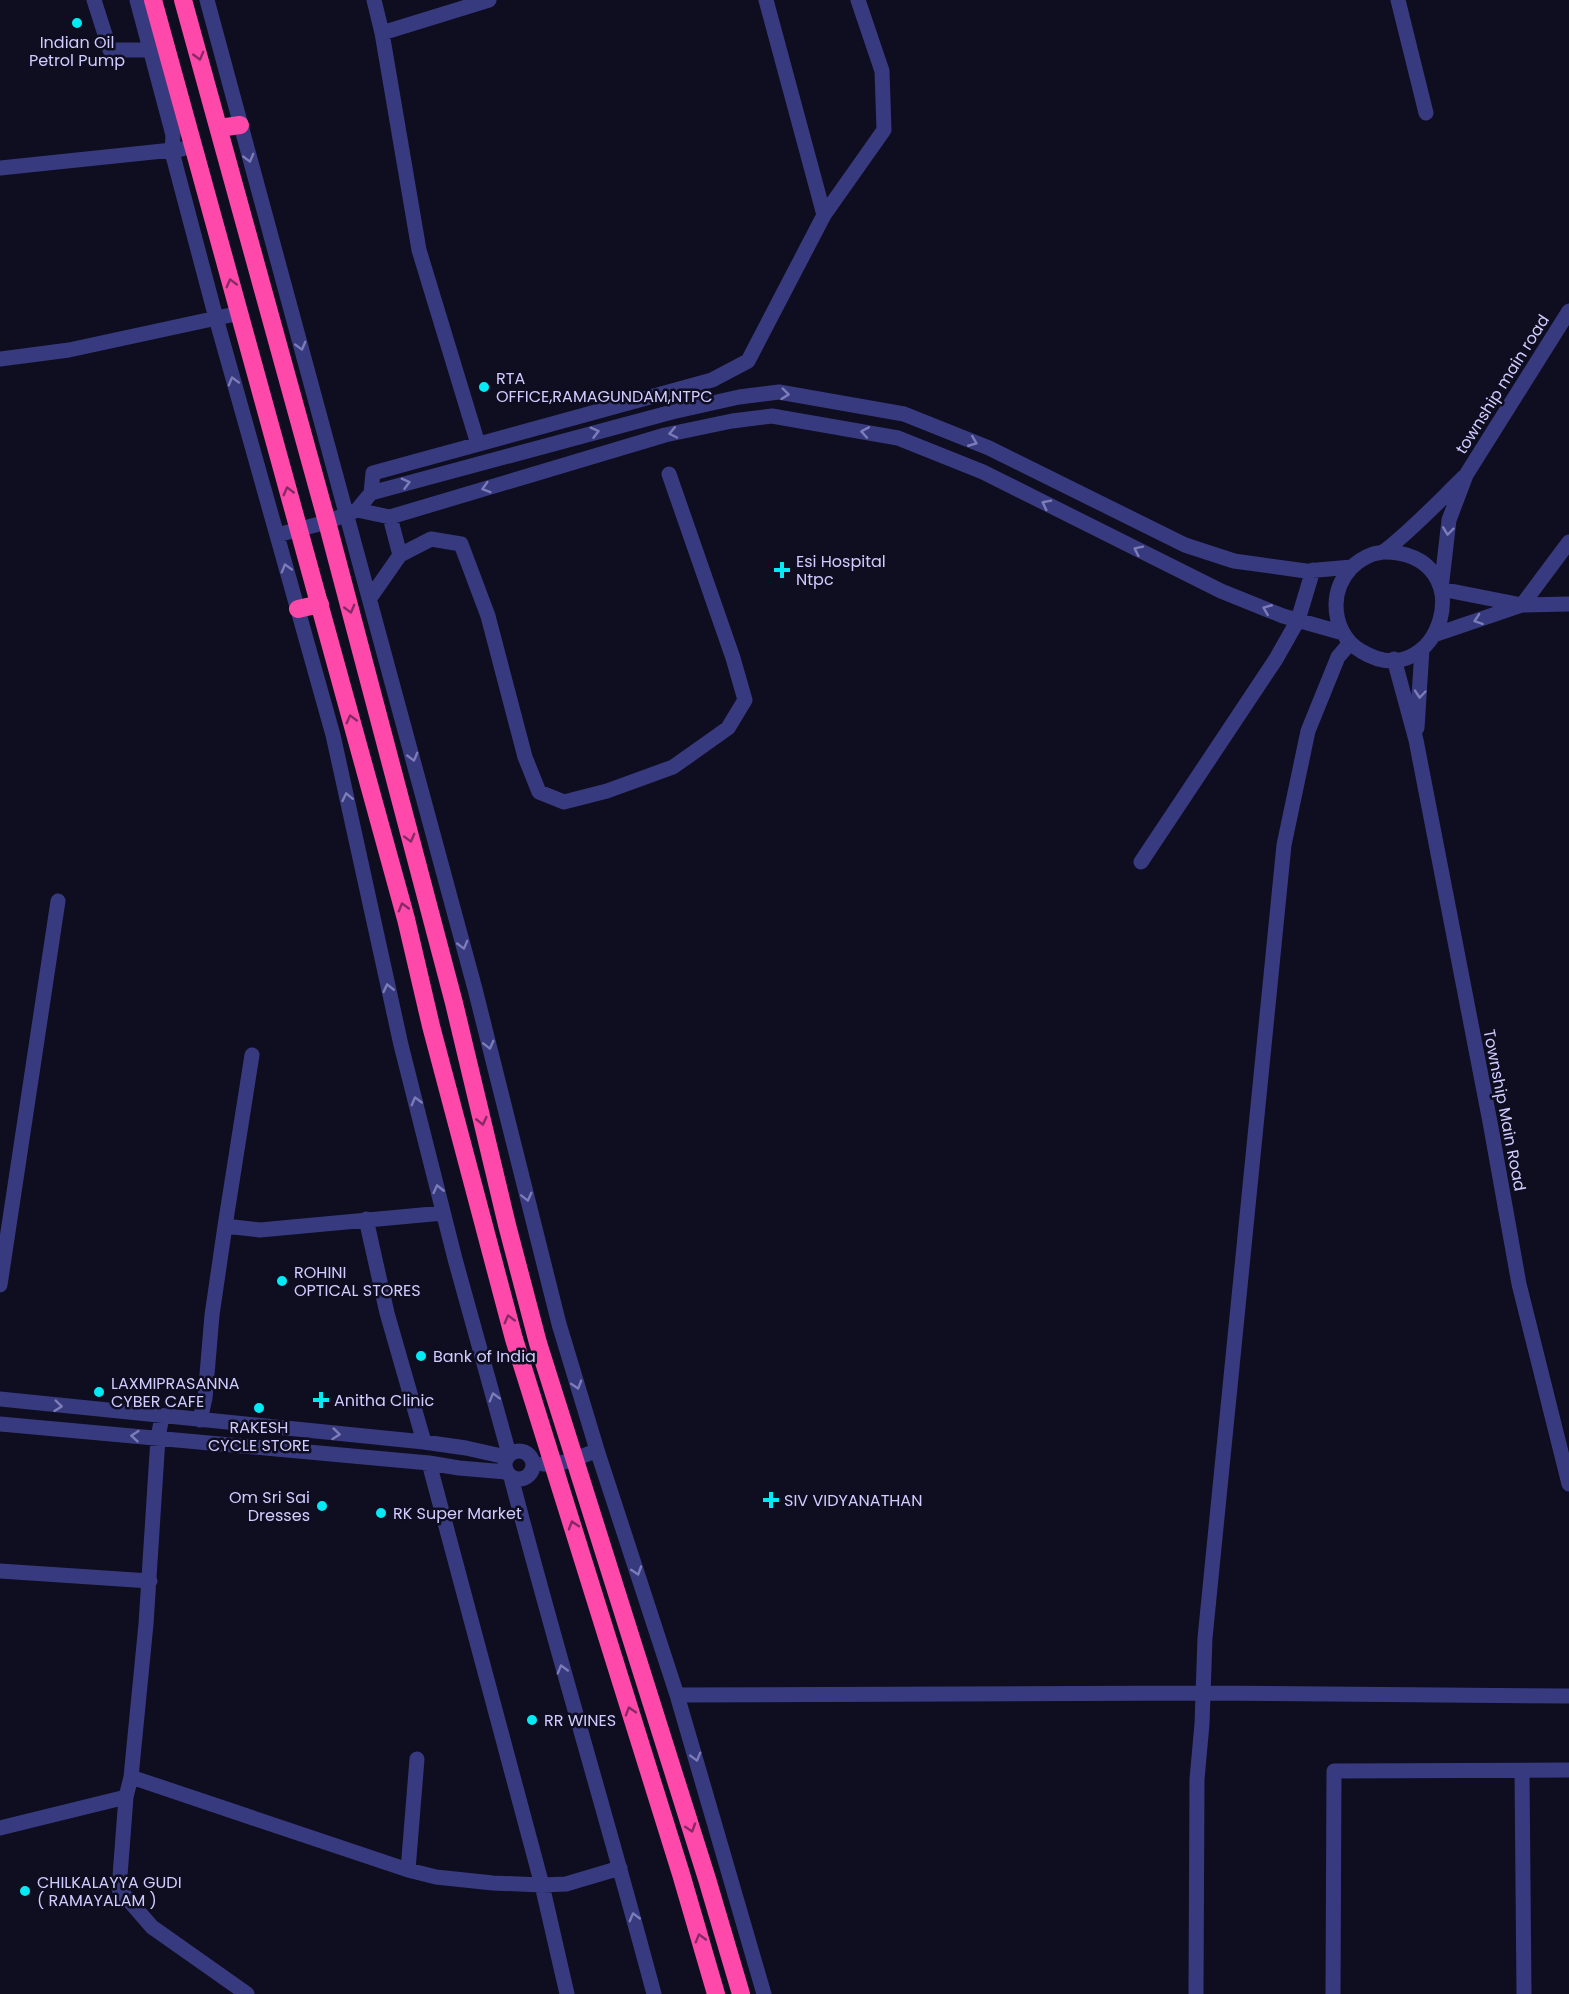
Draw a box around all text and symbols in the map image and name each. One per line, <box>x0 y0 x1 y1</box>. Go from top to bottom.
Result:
marker: Indian Oil Petrol Pump <box>70 16 84 30</box>
place label: Indian Oil Petrol Pump <box>29 31 125 72</box>
one-way arrow <box>192 51 204 61</box>
one-way arrow <box>242 152 254 163</box>
one-way arrow <box>226 278 238 288</box>
street label: township main road <box>1450 310 1555 458</box>
one-way arrow <box>294 340 306 351</box>
place label: RTA OFFICE,RAMAGUNDAM,NTPC <box>496 367 713 408</box>
one-way arrow <box>228 376 240 386</box>
marker: RTA OFFICE,RAMAGUNDAM,NTPC <box>477 380 491 394</box>
one-way arrow <box>780 387 789 400</box>
one-way arrow <box>669 426 679 439</box>
one-way arrow <box>861 426 871 439</box>
one-way arrow <box>589 427 599 440</box>
one-way arrow <box>966 435 977 447</box>
one-way arrow <box>401 478 411 491</box>
one-way arrow <box>481 481 492 493</box>
one-way arrow <box>283 486 296 496</box>
one-way arrow <box>1041 500 1052 511</box>
one-way arrow <box>1442 526 1455 535</box>
one-way arrow <box>1134 545 1145 557</box>
place label: Esi Hospital Ntpc <box>796 550 886 591</box>
marker: Esi Hospital Ntpc <box>773 561 791 579</box>
one-way arrow <box>281 563 294 573</box>
one-way arrow <box>342 604 355 614</box>
one-way arrow <box>1263 604 1274 616</box>
one-way arrow <box>1473 613 1484 626</box>
one-way arrow <box>1414 690 1427 699</box>
one-way arrow <box>346 714 359 724</box>
one-way arrow <box>405 752 418 762</box>
one-way arrow <box>341 793 354 803</box>
one-way arrow <box>403 833 416 843</box>
one-way arrow <box>398 902 410 913</box>
one-way arrow <box>456 939 468 950</box>
one-way arrow <box>383 983 396 993</box>
street label: Township Main Road <box>1478 1027 1531 1193</box>
one-way arrow <box>481 1040 494 1050</box>
one-way arrow <box>411 1096 423 1107</box>
one-way arrow <box>475 1116 488 1126</box>
one-way arrow <box>432 1184 445 1194</box>
one-way arrow <box>519 1192 532 1202</box>
place label: ROHINI OPTICAL STORES <box>294 1261 421 1302</box>
marker: ROHINI OPTICAL STORES <box>275 1274 289 1288</box>
one-way arrow <box>504 1314 516 1324</box>
place label: Bank of India <box>433 1345 536 1368</box>
marker: Bank of India <box>414 1349 428 1363</box>
place label: LAXMIPRASANNA CYBER CAFE <box>111 1372 240 1413</box>
one-way arrow <box>570 1379 582 1390</box>
marker: LAXMIPRASANNA CYBER CAFE <box>92 1385 106 1399</box>
place label: Anitha Clinic <box>334 1389 435 1412</box>
marker: Anitha Clinic <box>312 1391 330 1409</box>
one-way arrow <box>488 1392 501 1402</box>
one-way arrow <box>54 1399 63 1411</box>
marker: RAKESH CYCLE STORE <box>252 1401 266 1415</box>
place label: RAKESH CYCLE STORE <box>208 1416 310 1457</box>
one-way arrow <box>331 1427 340 1440</box>
one-way arrow <box>130 1430 139 1443</box>
place label: Om Sri Sai Dresses <box>229 1486 310 1527</box>
place label: SIV VIDYANATHAN <box>784 1489 922 1512</box>
marker: SIV VIDYANATHAN <box>762 1491 780 1509</box>
marker: Om Sri Sai Dresses <box>315 1499 329 1513</box>
place label: RK Super Market <box>393 1502 522 1525</box>
marker: RK Super Market <box>374 1506 388 1520</box>
one-way arrow <box>568 1520 580 1531</box>
one-way arrow <box>629 1565 642 1576</box>
one-way arrow <box>557 1664 569 1675</box>
one-way arrow <box>625 1706 637 1717</box>
place label: RR WINES <box>544 1709 616 1732</box>
marker: RR WINES <box>525 1713 539 1727</box>
one-way arrow <box>689 1751 701 1762</box>
one-way arrow <box>684 1822 697 1833</box>
place label: CHILKALAYYA GUDI ( RAMAYALAM ) <box>37 1871 182 1912</box>
marker: CHILKALAYYA GUDI ( RAMAYALAM ) <box>18 1884 32 1898</box>
one-way arrow <box>628 1912 641 1922</box>
one-way arrow <box>695 1933 707 1944</box>

